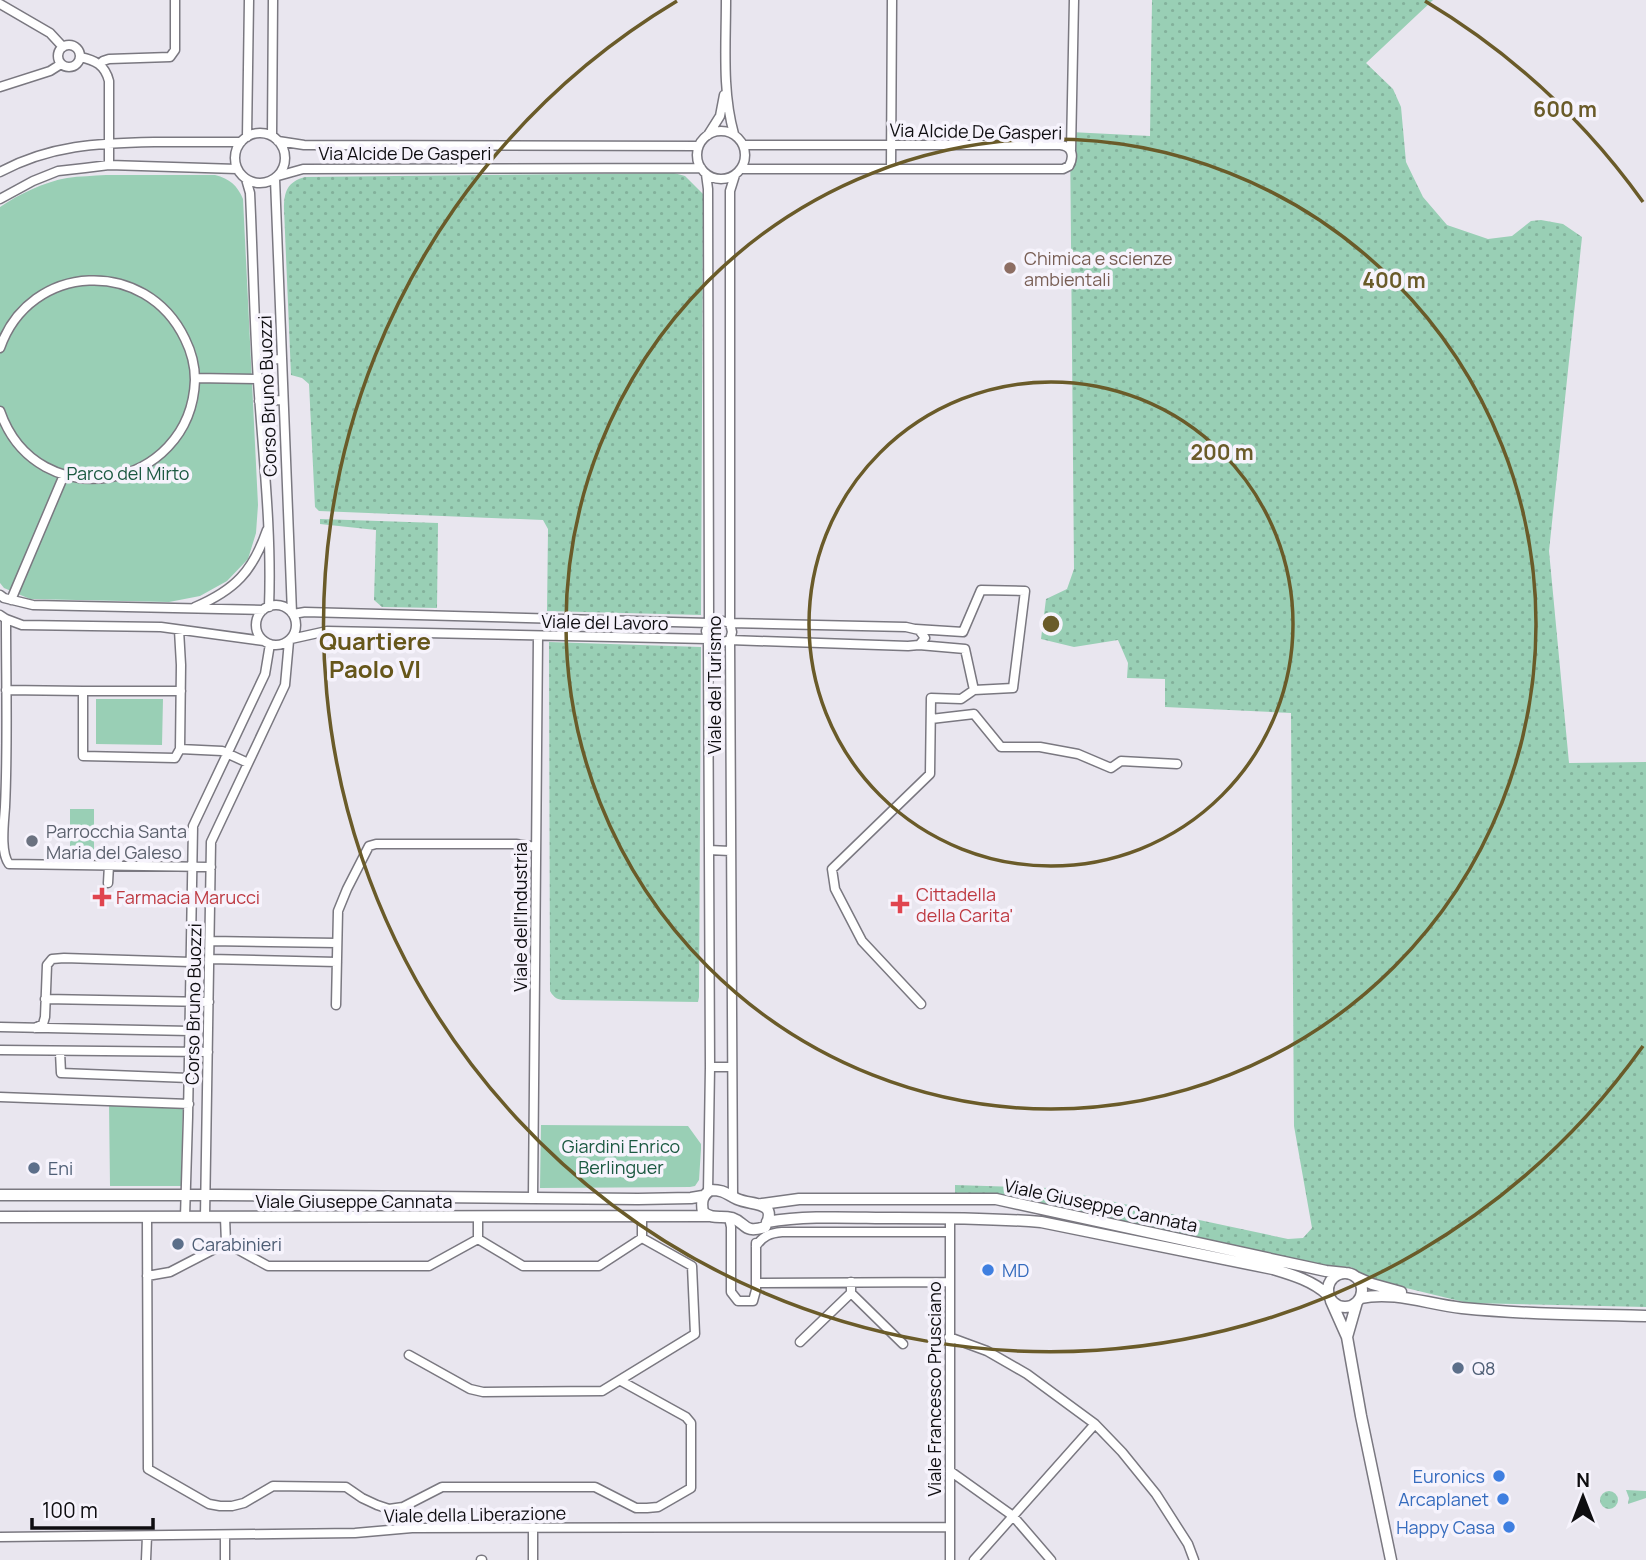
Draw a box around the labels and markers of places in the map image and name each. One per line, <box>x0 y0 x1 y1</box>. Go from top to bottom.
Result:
place label: Chimica e scienze ambientali <box>1024 246 1173 291</box>
marker: Chimica e scienze ambientali <box>1002 260 1018 276</box>
centre of rings <box>1039 612 1063 636</box>
place label: Parrocchia Santa Maria del Galeso <box>46 819 187 864</box>
marker: Parrocchia Santa Maria del Galeso <box>24 833 40 849</box>
place label: Cittadella della Carita' <box>916 882 1013 927</box>
place label: Farmacia Marucci <box>116 885 260 909</box>
marker: Farmacia Marucci <box>94 889 110 905</box>
marker: Cittadella della Carita' <box>890 894 910 914</box>
place label: Eni <box>48 1156 73 1180</box>
marker: Eni <box>26 1160 42 1176</box>
place label: Carabinieri <box>192 1232 282 1256</box>
marker: Carabinieri <box>170 1236 186 1252</box>
place label: MD <box>1002 1258 1029 1282</box>
marker: MD <box>980 1262 996 1278</box>
place label: Q8 <box>1472 1356 1495 1380</box>
marker: Q8 <box>1450 1360 1466 1376</box>
place label: Euronics <box>1413 1464 1485 1488</box>
marker: Euronics <box>1491 1468 1507 1484</box>
place label: Arcaplanet <box>1398 1487 1489 1511</box>
marker: Arcaplanet <box>1495 1491 1511 1507</box>
place label: Happy Casa <box>1396 1515 1495 1539</box>
marker: Happy Casa <box>1501 1519 1517 1535</box>

